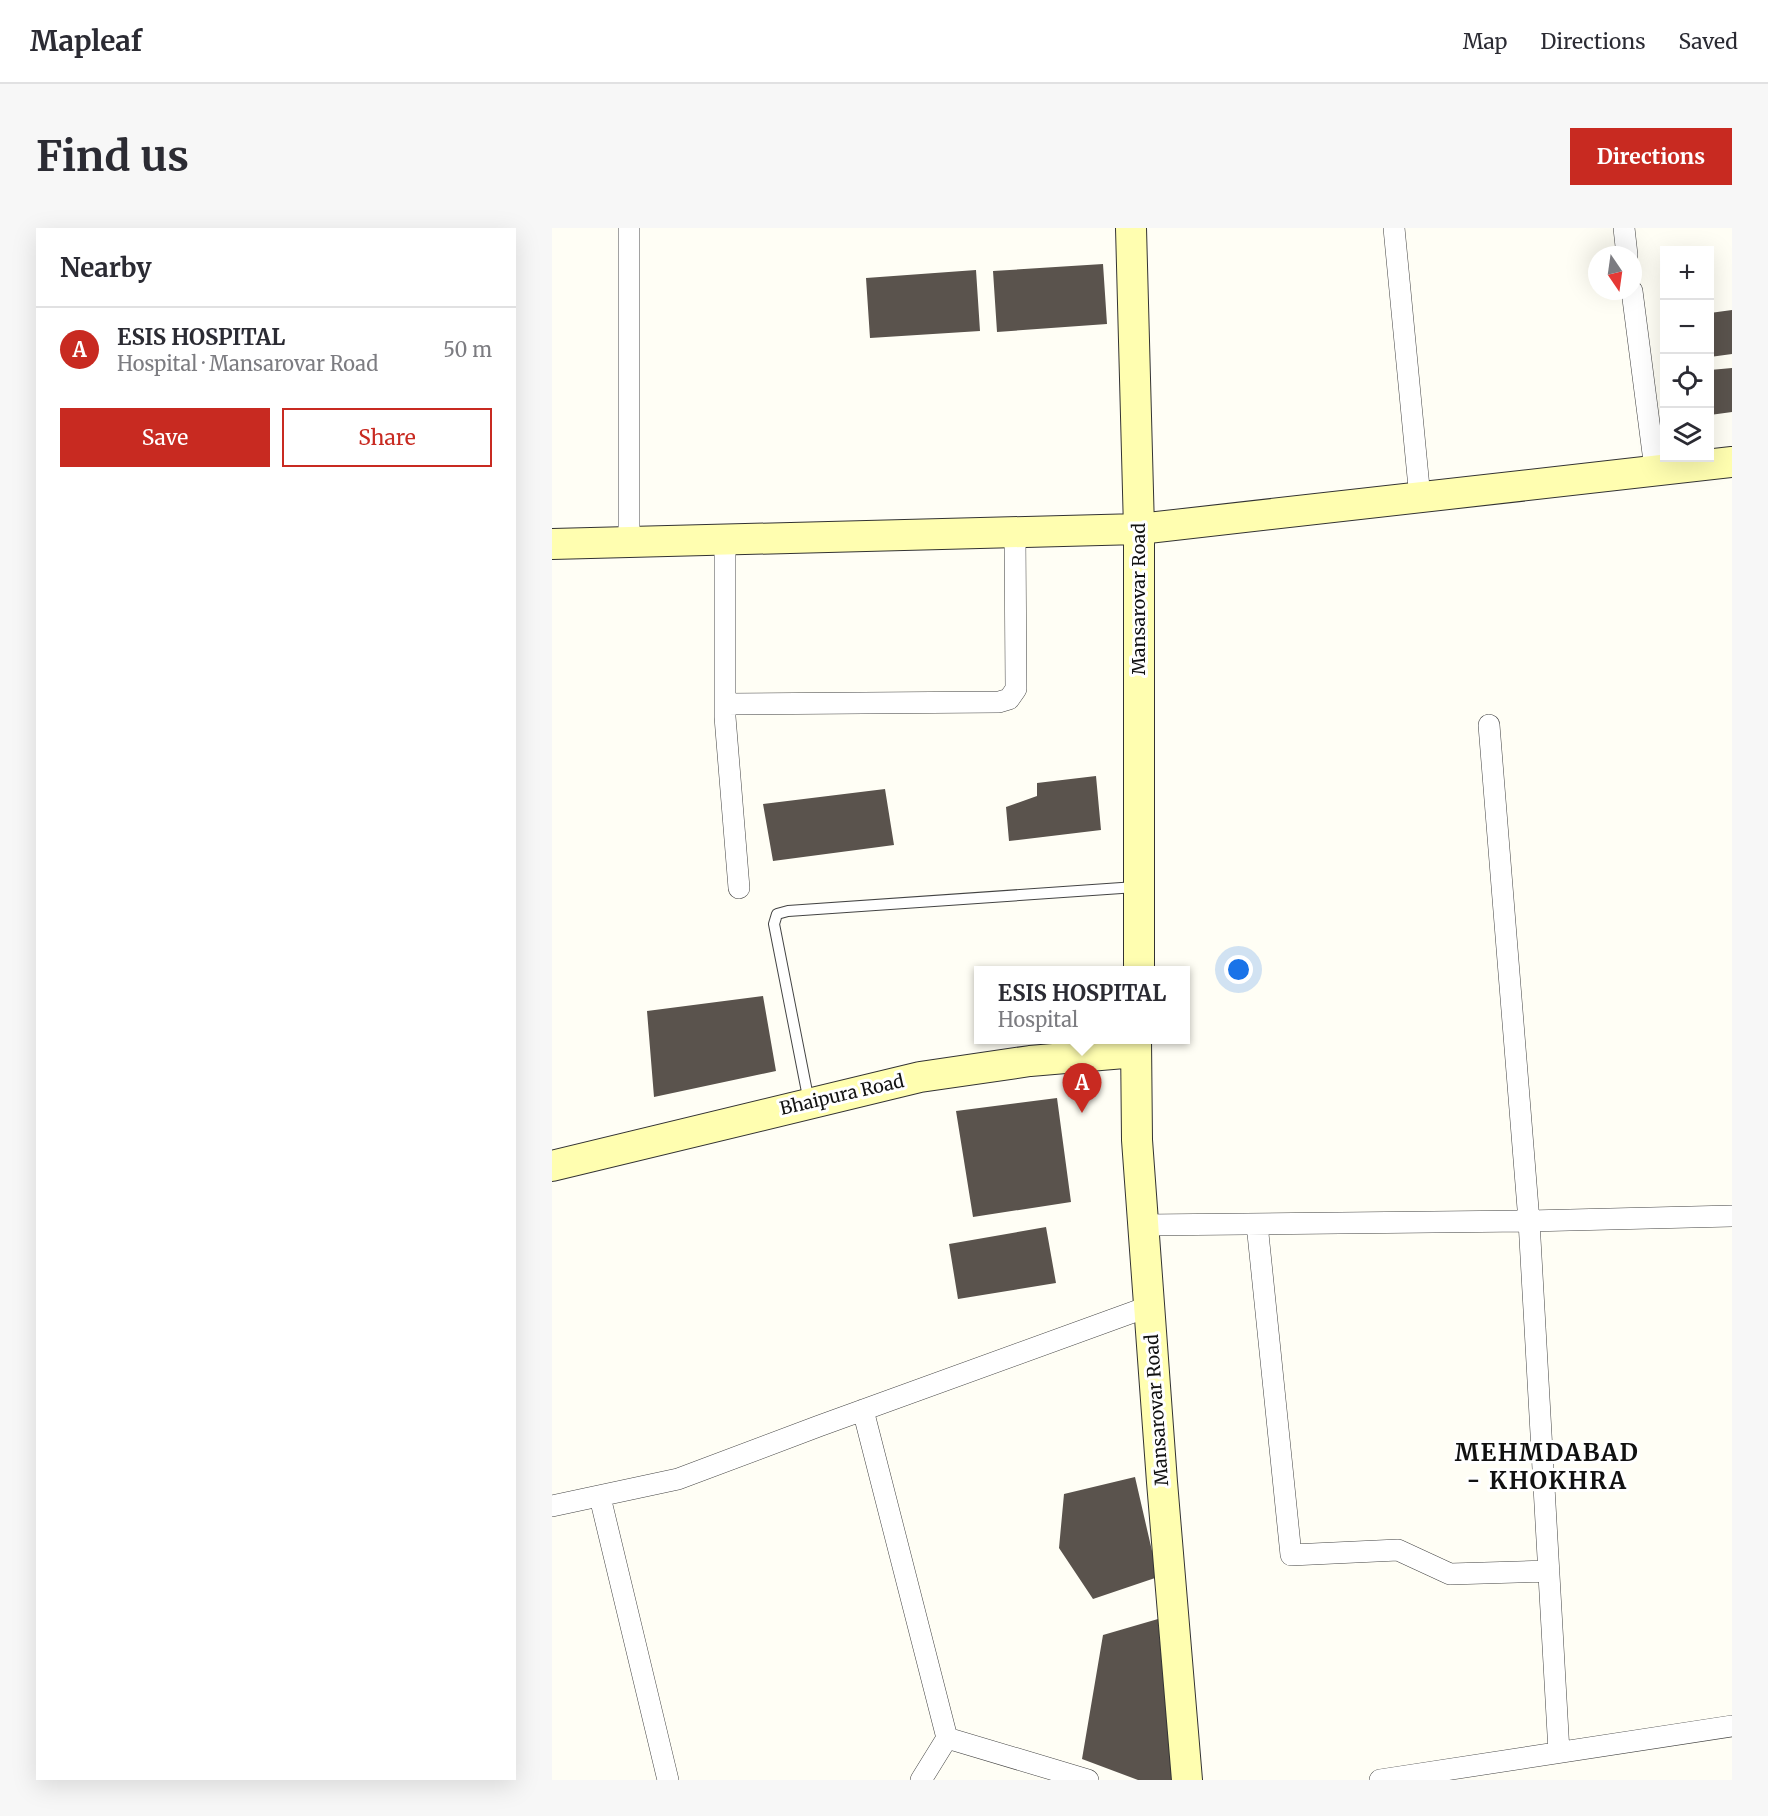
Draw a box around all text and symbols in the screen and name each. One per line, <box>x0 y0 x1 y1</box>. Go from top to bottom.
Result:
text: Mapleaf <box>30 23 142 59</box>
text: Map <box>1463 28 1507 55</box>
text: Directions <box>1540 28 1645 55</box>
text: Saved <box>1678 28 1738 55</box>
button: Directions <box>1570 128 1732 185</box>
text: Find us <box>36 130 189 182</box>
north arrow <box>1588 246 1642 300</box>
map controls <box>1660 246 1714 462</box>
button: + <box>1660 246 1714 300</box>
text: Nearby <box>60 251 152 284</box>
button: − <box>1660 300 1714 354</box>
text: ESIS HOSPITAL <box>117 323 285 351</box>
text: A <box>72 337 87 362</box>
text: 50 m <box>443 337 492 362</box>
text: Hospital · Mansarovar Road <box>117 351 378 376</box>
button: locate <box>1660 354 1714 408</box>
button: Save <box>60 408 270 467</box>
button: Share <box>282 408 492 467</box>
button: layers <box>1660 408 1714 462</box>
street label: Mansarovar Road <box>1127 523 1150 675</box>
your location <box>1224 955 1253 984</box>
popup <box>974 966 1190 1044</box>
text: ESIS HOSPITAL <box>998 979 1166 1007</box>
text: Hospital <box>998 1007 1078 1032</box>
pin: A <box>1062 1064 1102 1113</box>
street label: Bhaipura Road <box>777 1069 906 1120</box>
street label: Mansarovar Road <box>1140 1333 1173 1487</box>
district label: MEHMDABAD - KHOKHRA <box>1455 1437 1639 1496</box>

